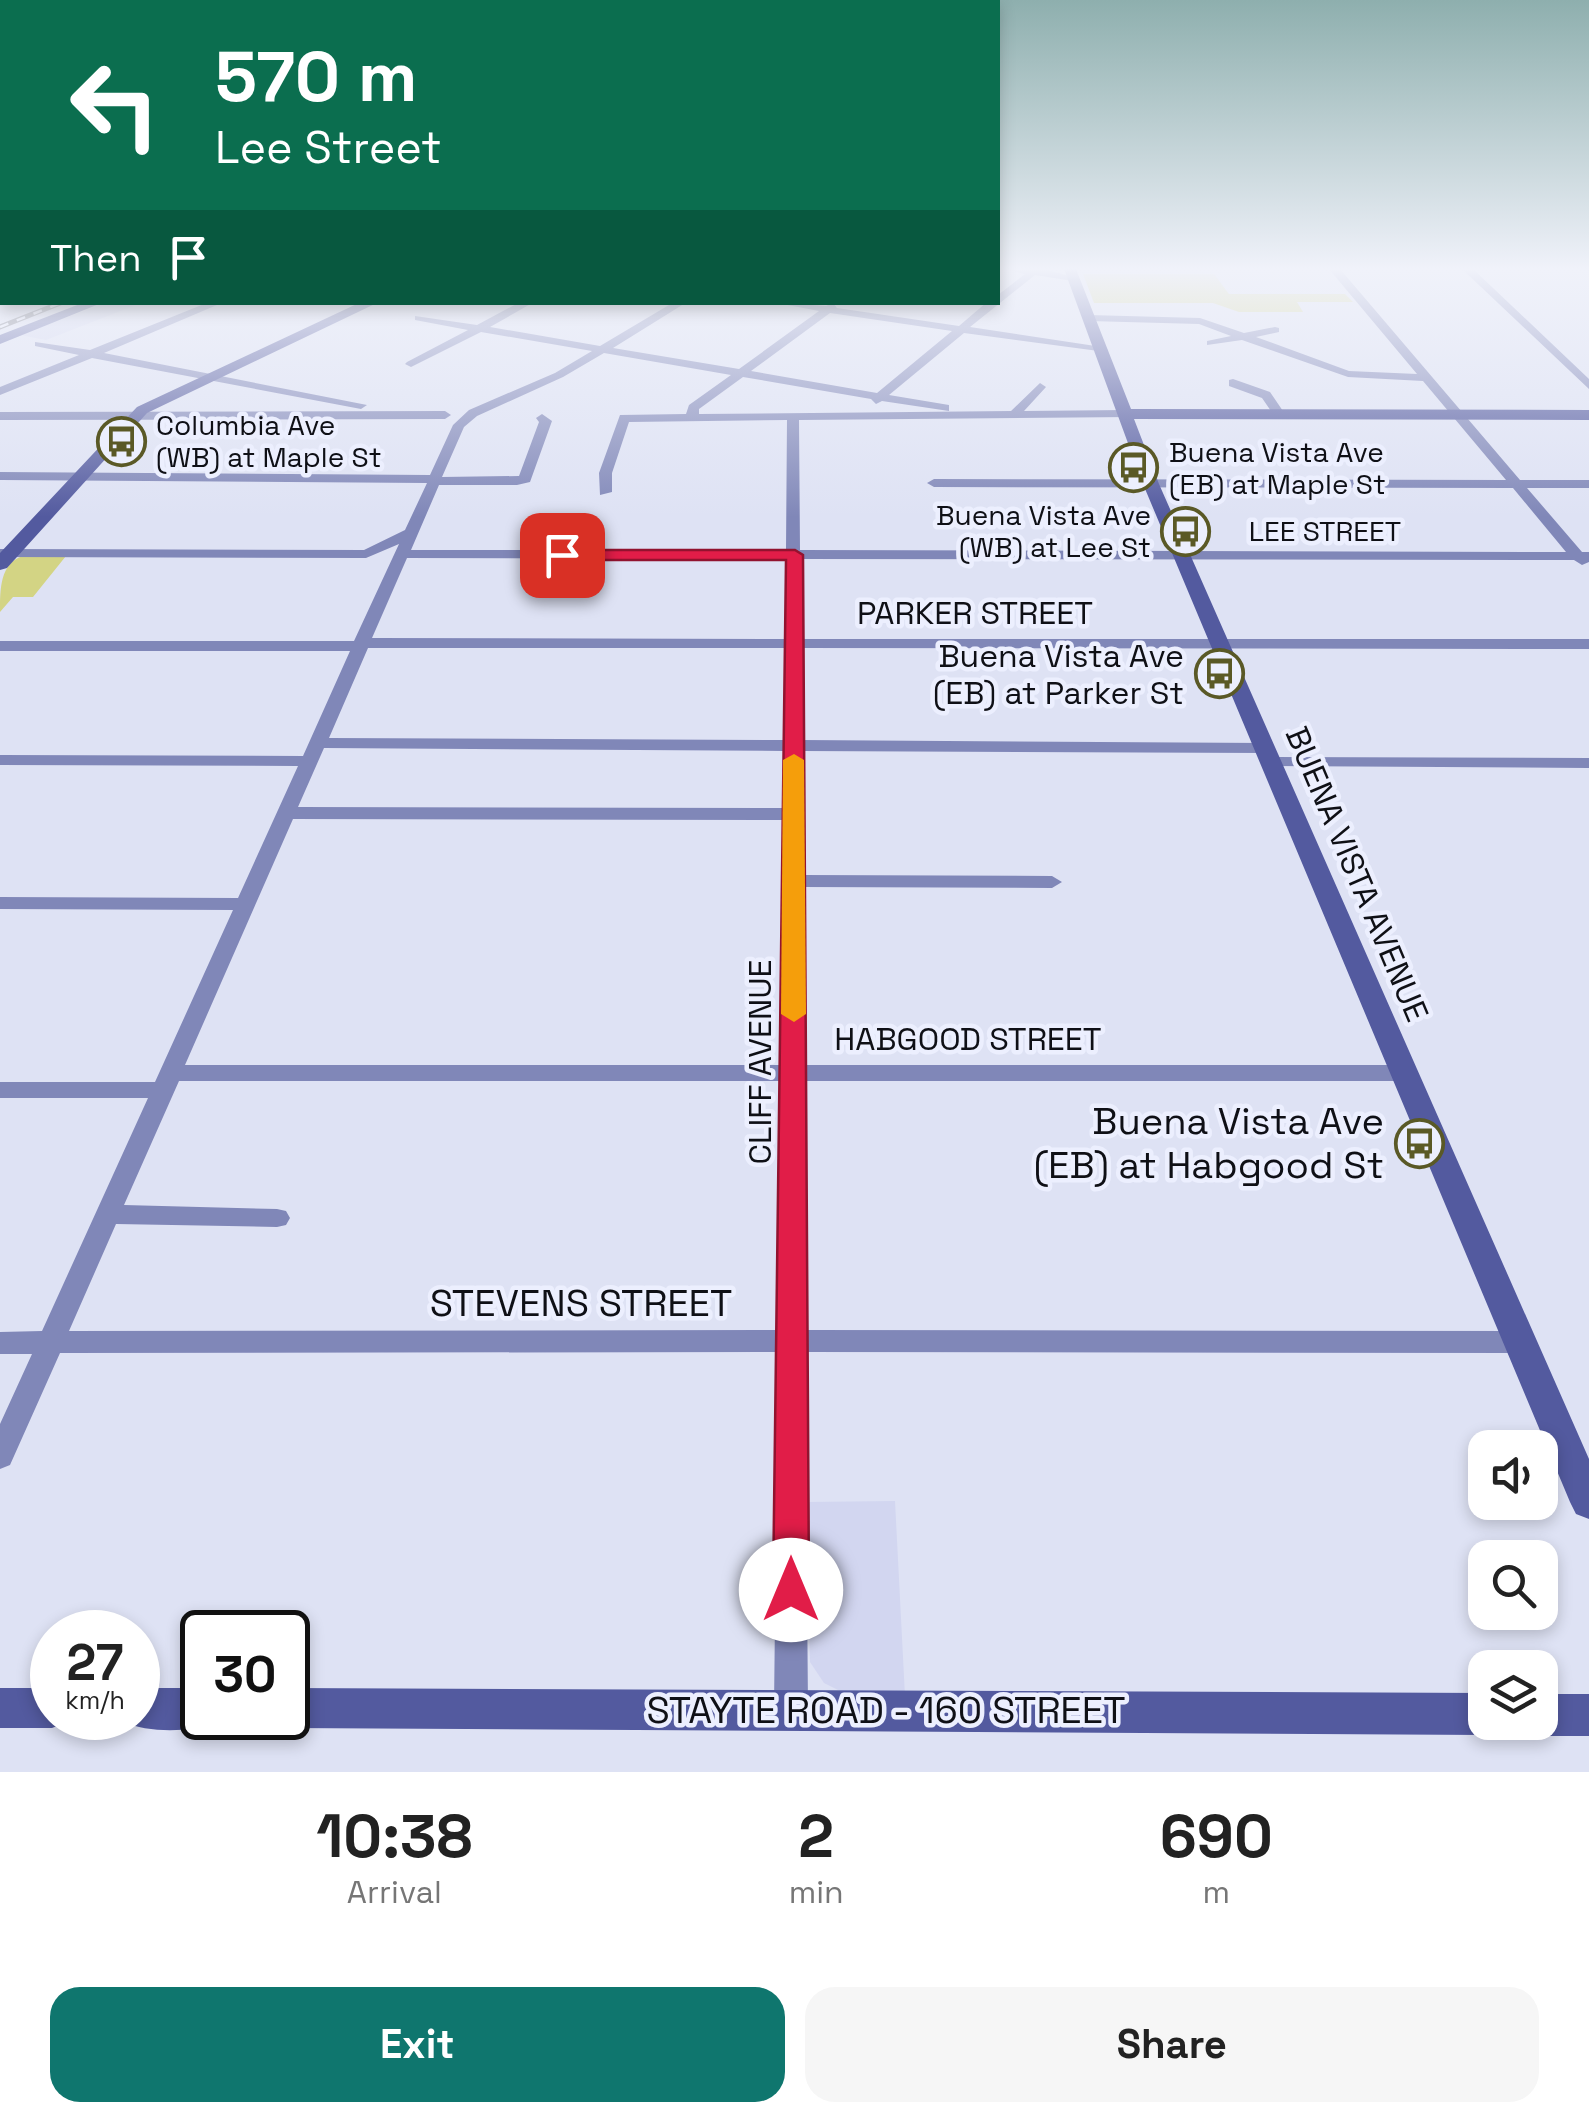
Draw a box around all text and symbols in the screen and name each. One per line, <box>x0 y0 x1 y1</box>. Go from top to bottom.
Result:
text: 570 m <box>215 32 418 121</box>
icon: left <box>50 40 180 170</box>
text: Lee Street <box>215 119 442 176</box>
icon: arrive <box>161 230 216 285</box>
text: Then <box>50 234 141 282</box>
place label: Columbia Ave (WB) at Maple St <box>156 407 382 475</box>
bus stop icon: Columbia Ave (WB) at Maple St <box>95 415 147 467</box>
place label: Buena Vista Ave (EB) at Maple St <box>1169 434 1386 502</box>
bus stop icon: Buena Vista Ave (EB) at Maple St <box>1108 442 1160 494</box>
place label: Buena Vista Ave (WB) at Lee St <box>936 497 1151 565</box>
bus stop icon: Buena Vista Ave (WB) at Lee St <box>1160 505 1212 557</box>
pin <box>520 513 605 598</box>
street label: LEE STREET <box>1249 513 1401 549</box>
icon: arrive <box>535 528 590 583</box>
street label: PARKER STREET <box>857 593 1093 633</box>
place label: Buena Vista Ave (EB) at Parker St <box>933 636 1184 713</box>
bus stop icon: Buena Vista Ave (EB) at Parker St <box>1193 648 1245 700</box>
street label: BUENA VISTA AVENUE <box>1277 721 1437 1027</box>
street label: CLIFF AVENUE <box>740 959 780 1165</box>
street label: HABGOOD STREET <box>834 1019 1102 1059</box>
place label: Buena Vista Ave (EB) at Habgood St <box>1034 1097 1384 1189</box>
bus stop icon: Buena Vista Ave (EB) at Habgood St <box>1393 1117 1445 1169</box>
street label: STEVENS STREET <box>430 1279 732 1327</box>
map controls <box>1468 1430 1558 1740</box>
button: sound <box>1468 1430 1558 1520</box>
position arrow <box>739 1538 843 1642</box>
button: search <box>1468 1540 1558 1630</box>
speed limit sign: 30 <box>180 1610 310 1740</box>
text: 27 <box>67 1631 123 1695</box>
button: layers <box>1468 1650 1558 1740</box>
text: km/h <box>65 1684 125 1716</box>
street label: STAYTE ROAD - 160 STREET <box>646 1686 1126 1734</box>
text: 10:38 <box>316 1798 473 1875</box>
text: 2 <box>798 1798 834 1875</box>
text: 690 <box>1160 1798 1273 1875</box>
text: Arrival <box>347 1872 442 1912</box>
text: min <box>789 1872 844 1912</box>
text: m <box>1203 1872 1230 1912</box>
button: Exit <box>50 1987 785 2102</box>
button: Share <box>805 1987 1539 2102</box>

